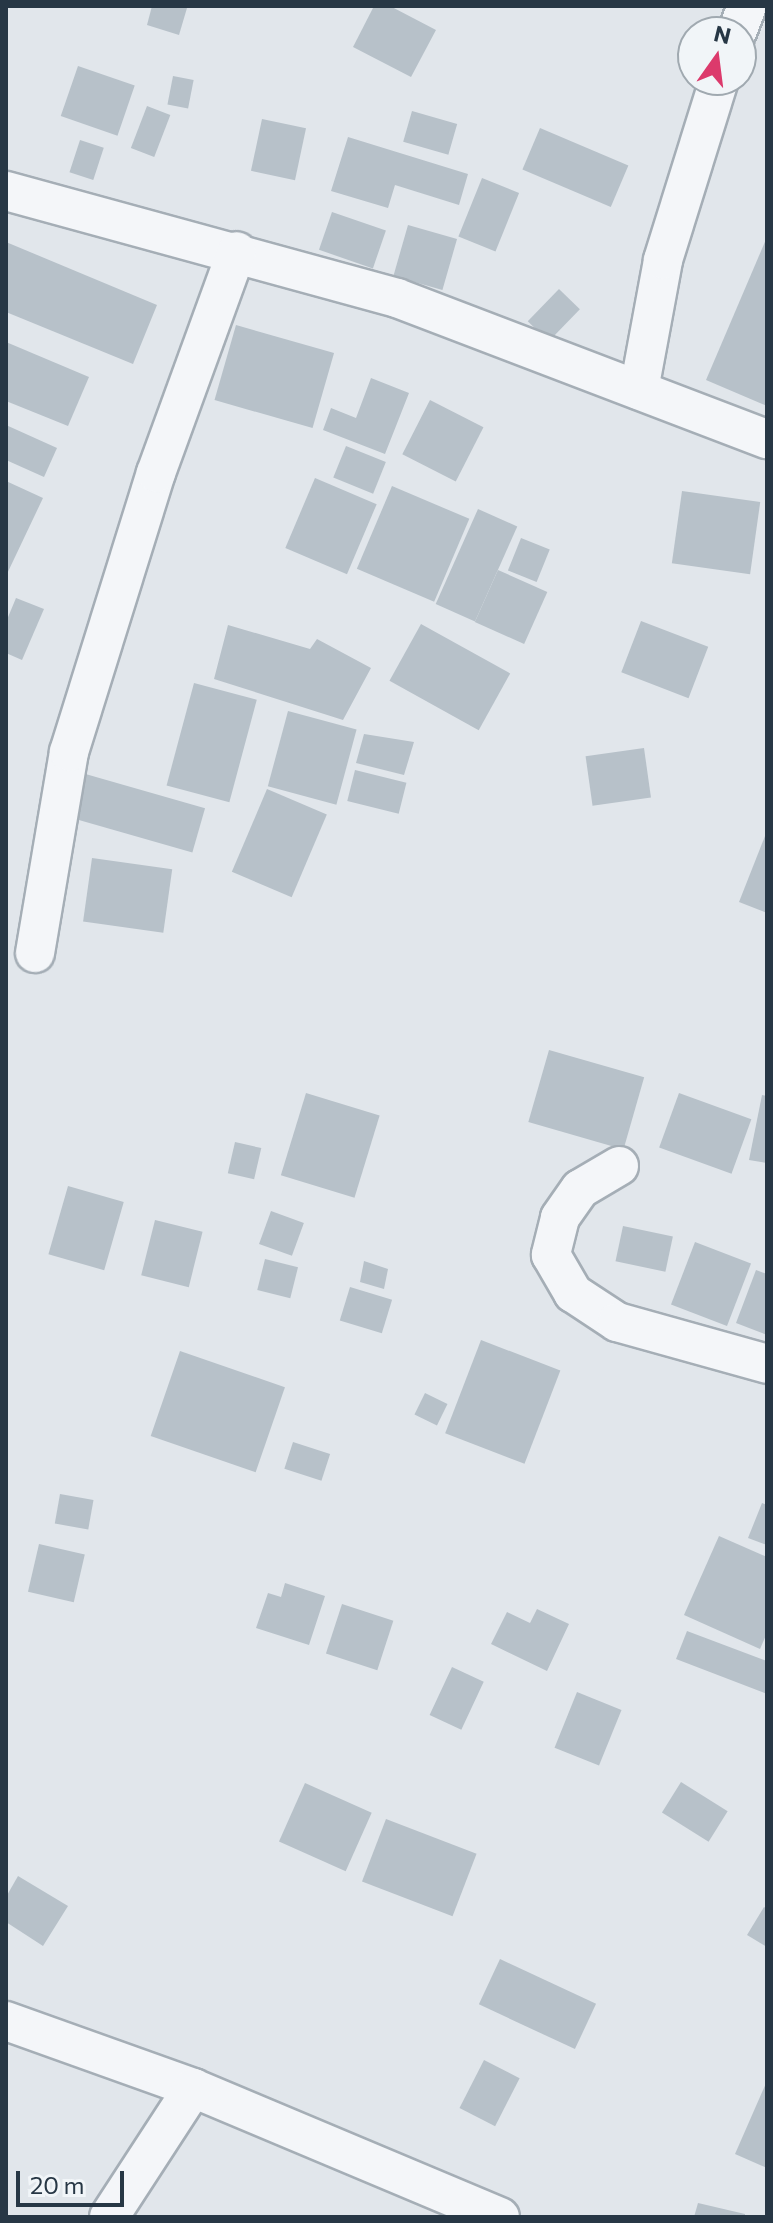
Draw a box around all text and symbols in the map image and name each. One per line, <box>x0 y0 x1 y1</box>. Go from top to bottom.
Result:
north arrow <box>677 16 757 96</box>
text: N <box>711 19 734 49</box>
scale bar <box>20 2155 128 2205</box>
text: 20 m <box>30 2170 84 2199</box>

